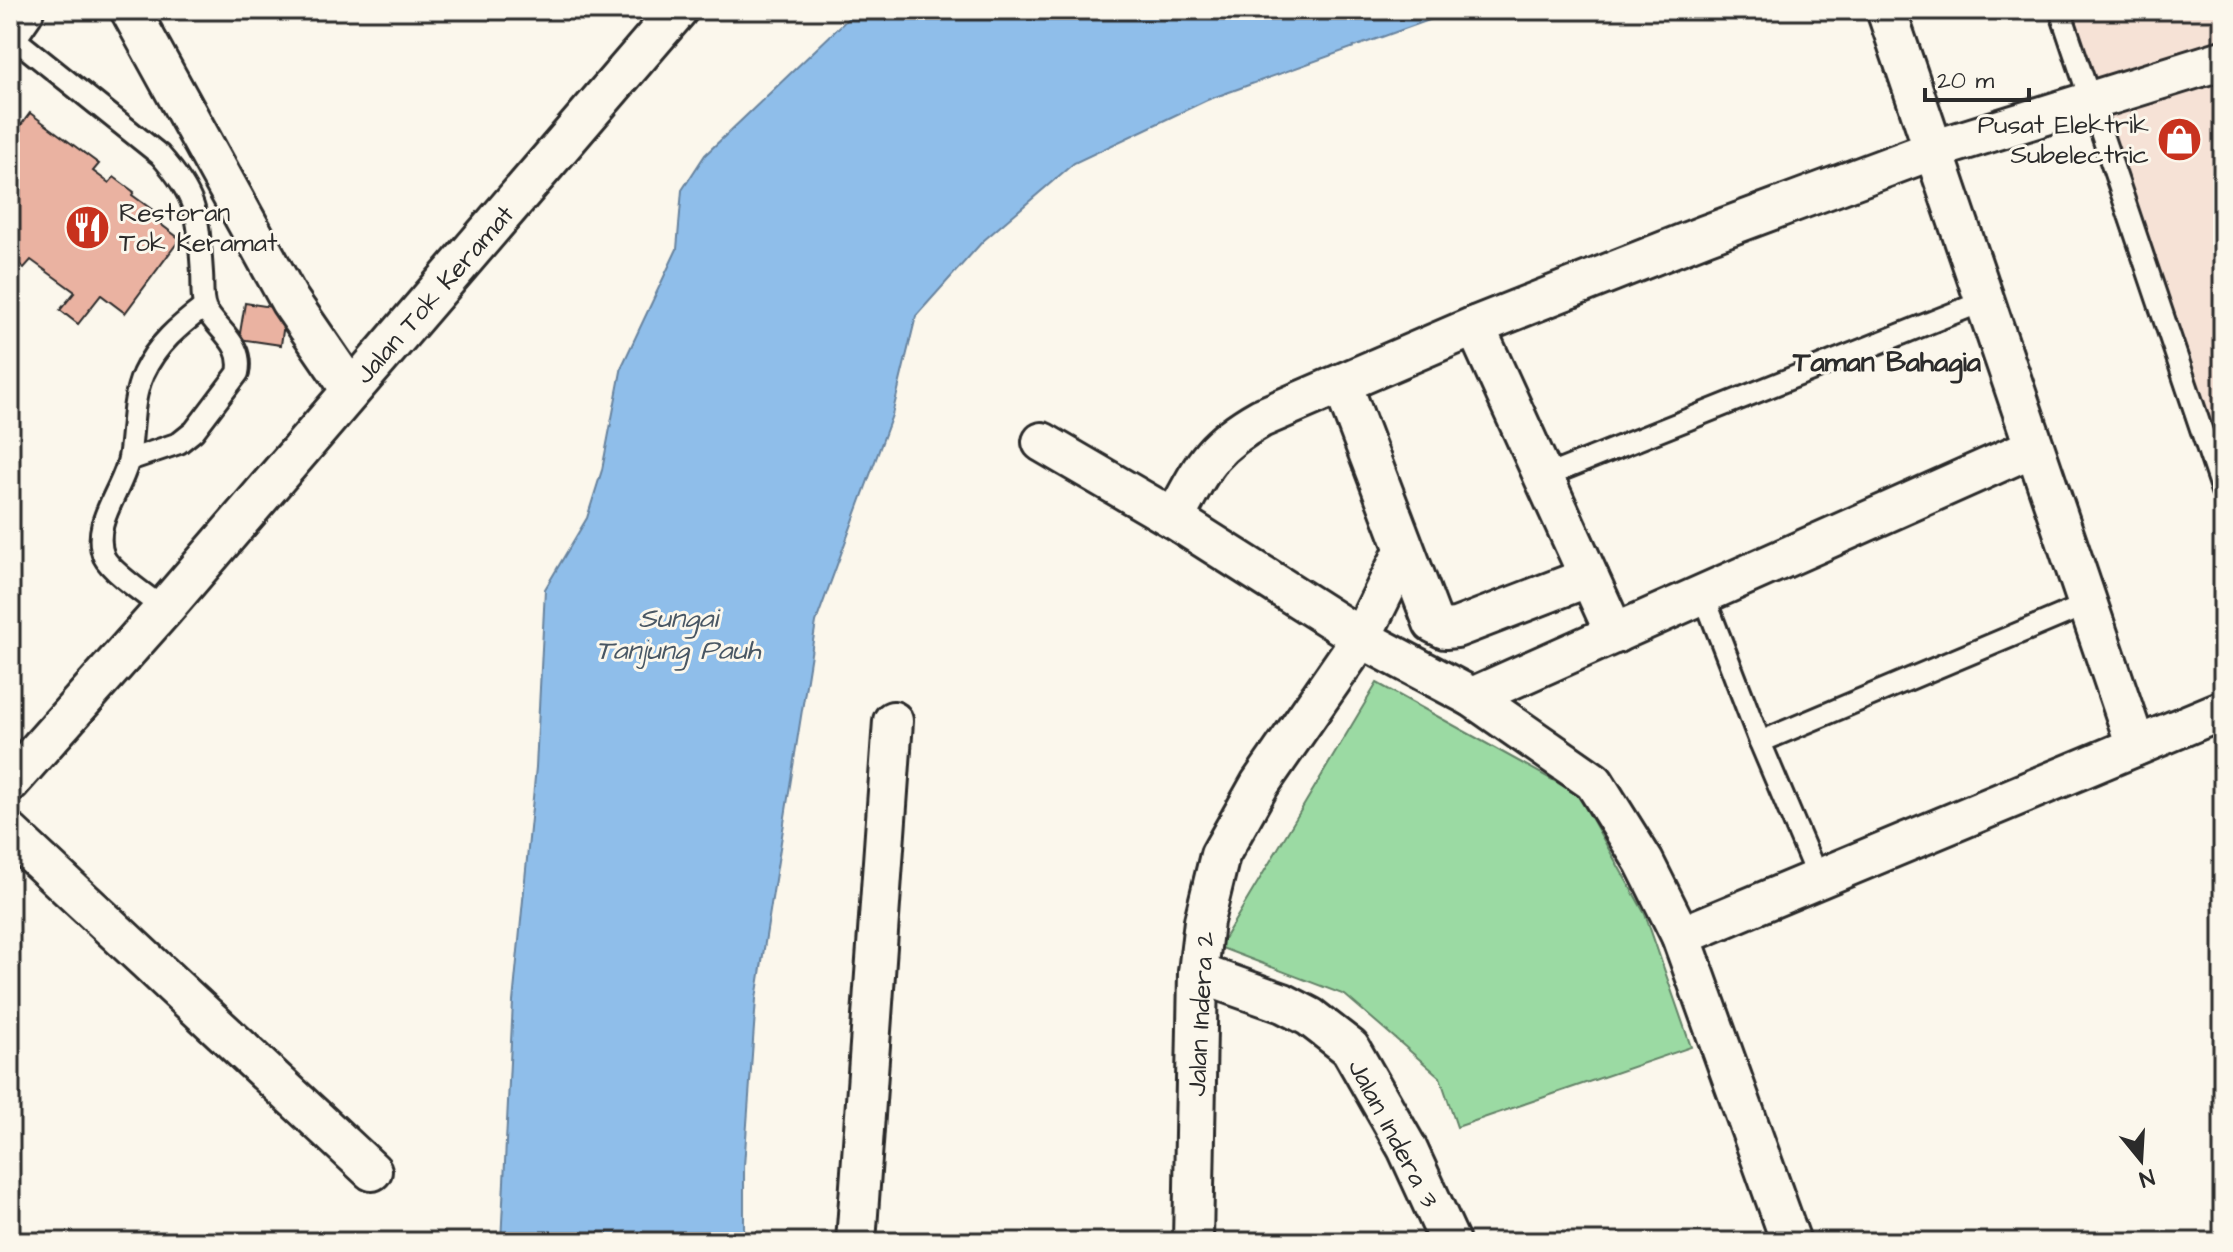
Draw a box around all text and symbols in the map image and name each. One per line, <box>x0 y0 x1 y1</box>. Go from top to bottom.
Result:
scale bar <box>1925 52 2029 102</box>
text: 20 m <box>1937 64 1994 98</box>
place label: Pusat Elektrik Subelectric <box>1978 107 2149 173</box>
shop icon: Pusat Elektrik Subelectric <box>2156 115 2204 163</box>
place label: Restoran Tok Keramat <box>119 195 278 261</box>
street label: Jalan Tok Keramat <box>347 197 523 392</box>
restaurant icon: Restoran Tok Keramat <box>64 203 112 251</box>
district label: Taman Bahagia <box>1792 343 1982 384</box>
water label: Sungai Tanjung Pauh <box>596 599 761 671</box>
street label: Jalan Indera 2 <box>1179 931 1223 1097</box>
street label: Jalan Indera 3 <box>1339 1053 1447 1214</box>
north arrow <box>2101 1120 2181 1200</box>
text: N <box>2135 1161 2158 1195</box>

